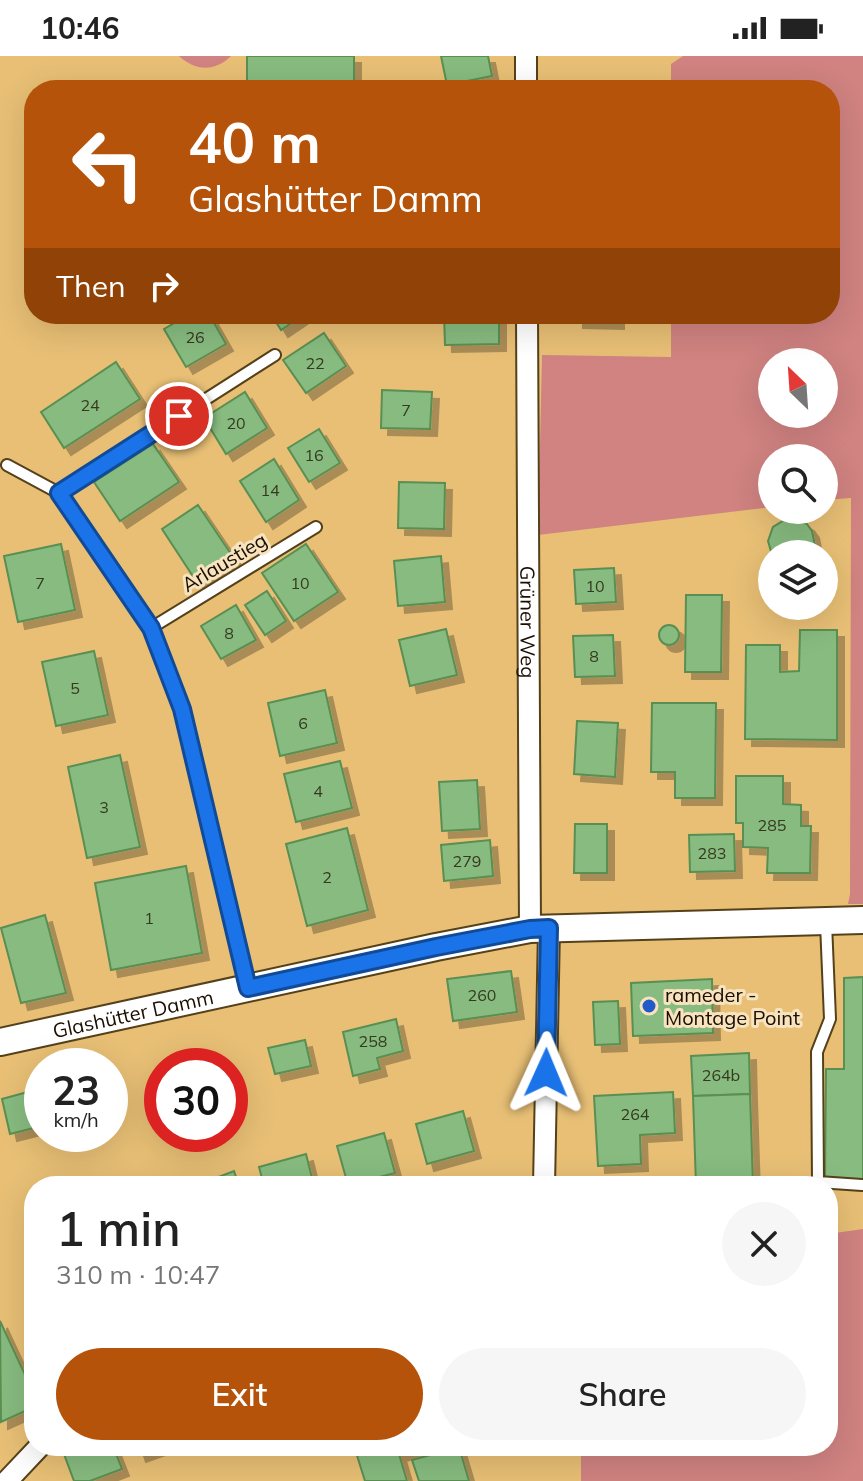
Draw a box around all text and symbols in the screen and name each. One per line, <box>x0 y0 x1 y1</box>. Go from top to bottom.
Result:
text: 10:46 <box>40 9 119 47</box>
text: 40 m <box>188 107 321 177</box>
icon: left <box>56 112 160 216</box>
text: Glashütter Damm <box>188 176 483 221</box>
icon: right <box>142 264 186 308</box>
text: Then <box>56 267 126 305</box>
house number: 26 <box>185 327 205 347</box>
north arrow <box>758 348 838 428</box>
map controls <box>758 348 838 620</box>
house number: 22 <box>305 353 325 373</box>
pin <box>145 382 213 450</box>
icon: arrive <box>157 394 201 438</box>
house number: 24 <box>80 395 100 415</box>
house number: 7 <box>401 400 411 420</box>
house number: 20 <box>226 413 246 433</box>
button: search <box>758 444 838 524</box>
house number: 16 <box>304 445 324 465</box>
house number: 14 <box>260 480 280 500</box>
street label: Arlaustieg <box>177 527 271 597</box>
button: layers <box>758 540 838 620</box>
street label: Grüner Weg <box>516 566 541 678</box>
house number: 7 <box>35 573 45 593</box>
house number: 10 <box>290 573 310 593</box>
house number: 10 <box>585 576 605 596</box>
house number: 8 <box>224 623 234 643</box>
house number: 8 <box>589 646 599 666</box>
house number: 5 <box>70 678 80 698</box>
house number: 6 <box>298 713 308 733</box>
house number: 4 <box>313 781 323 801</box>
house number: 3 <box>99 797 109 817</box>
house number: 285 <box>758 815 786 835</box>
house number: 283 <box>698 843 726 863</box>
house number: 279 <box>453 851 481 871</box>
house number: 2 <box>322 867 332 887</box>
house number: 1 <box>144 908 154 928</box>
place label: rameder - Montage Point <box>665 982 800 1030</box>
street label: Glashütter Damm <box>50 983 216 1043</box>
house number: 260 <box>468 985 496 1005</box>
marker: rameder - Montage Point <box>640 997 658 1015</box>
house number: 258 <box>359 1031 387 1051</box>
position arrow <box>504 1031 588 1115</box>
speed limit sign: 30 <box>144 1048 248 1152</box>
text: 23 <box>52 1065 100 1115</box>
house number: 264b <box>702 1065 740 1085</box>
house number: 264 <box>621 1104 650 1124</box>
text: km/h <box>53 1107 99 1132</box>
text: 1 min <box>56 1198 181 1258</box>
button: close <box>722 1202 806 1286</box>
text: 310 m · 10:47 <box>56 1258 220 1291</box>
button: Exit <box>56 1348 423 1440</box>
button: Share <box>439 1348 806 1440</box>

